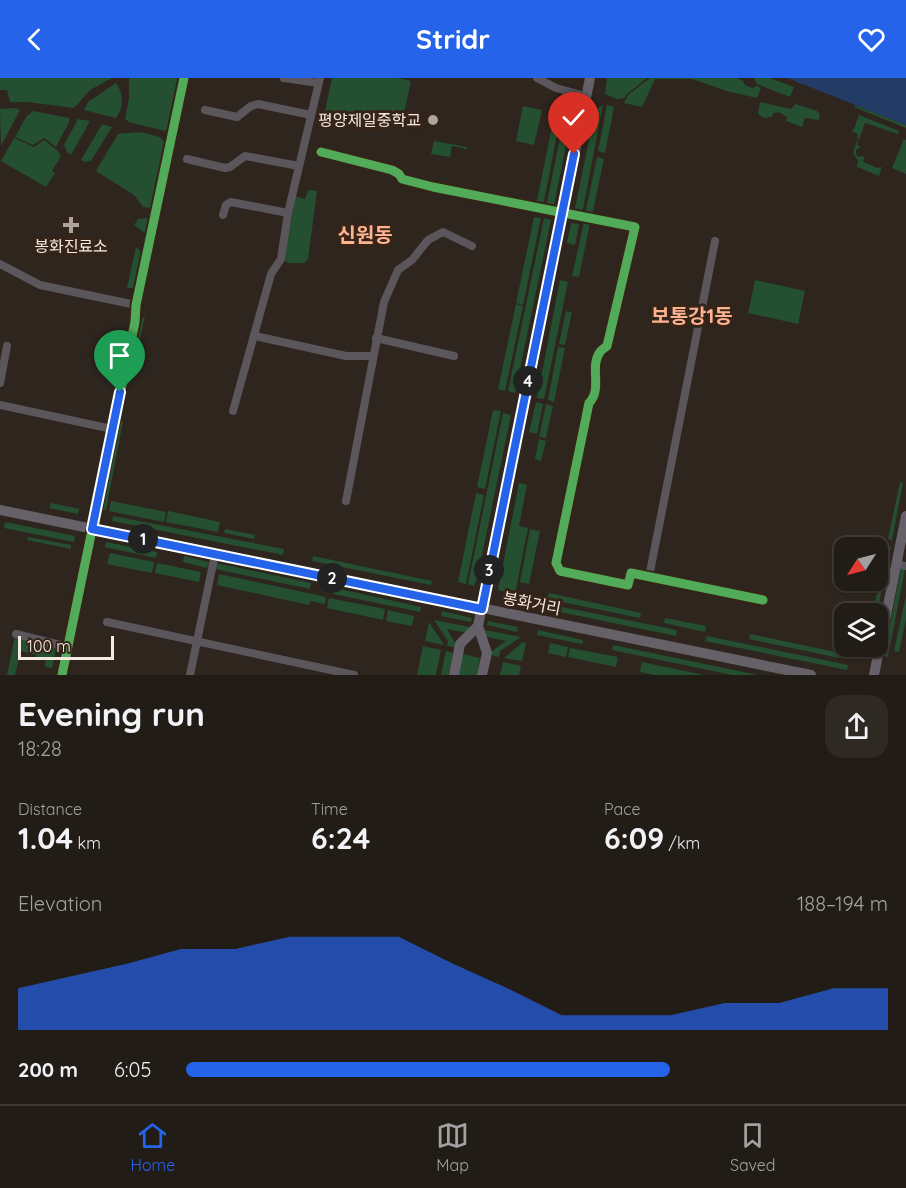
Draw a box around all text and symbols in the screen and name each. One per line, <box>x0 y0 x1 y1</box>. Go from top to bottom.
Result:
text: Stridr <box>416 22 490 56</box>
icon: back <box>18 23 51 56</box>
icon: heart <box>855 23 888 56</box>
pin <box>548 92 599 154</box>
icon: check <box>557 101 590 134</box>
place label: 평양제일중학교 <box>318 110 421 130</box>
marker: 평양제일중학교 <box>426 113 440 127</box>
marker: 봉화진료소 <box>62 216 80 234</box>
district label: 신원동 <box>337 222 393 247</box>
place label: 봉화진료소 <box>34 236 108 256</box>
district label: 보통강1동 <box>651 303 733 328</box>
pin <box>94 330 145 392</box>
icon: arrive <box>103 339 136 372</box>
pin: 4 <box>513 366 543 396</box>
text: 4 <box>523 371 533 391</box>
pin: 1 <box>128 524 158 554</box>
text: 1 <box>140 529 146 549</box>
north arrow <box>834 537 888 591</box>
map controls <box>834 537 888 657</box>
pin: 3 <box>474 555 504 585</box>
text: 3 <box>485 560 493 580</box>
pin: 2 <box>317 563 347 593</box>
text: 2 <box>327 568 337 588</box>
street label: 봉화거리 <box>501 588 563 618</box>
button: layers <box>834 603 888 657</box>
scale bar <box>18 633 114 660</box>
text: 100 m <box>27 636 71 656</box>
text: Evening run <box>18 693 205 734</box>
button: share <box>825 695 888 758</box>
text: 18:28 <box>18 736 62 761</box>
text: Distance <box>18 799 82 819</box>
text: Time <box>311 799 348 819</box>
text: Pace <box>604 799 640 819</box>
text: 1.04 <box>18 819 73 857</box>
text: 6:24 <box>311 819 371 857</box>
text: 6:09 <box>604 819 664 857</box>
text: km <box>73 833 101 853</box>
text: /km <box>664 833 700 853</box>
text: Elevation <box>18 891 102 916</box>
text: 188–194 m <box>797 891 888 916</box>
text: 200 m <box>18 1057 78 1082</box>
text: 6:05 <box>114 1057 151 1082</box>
tab: Home <box>130 1119 175 1175</box>
tab: Map <box>436 1119 469 1175</box>
tab: Saved <box>730 1119 776 1175</box>

